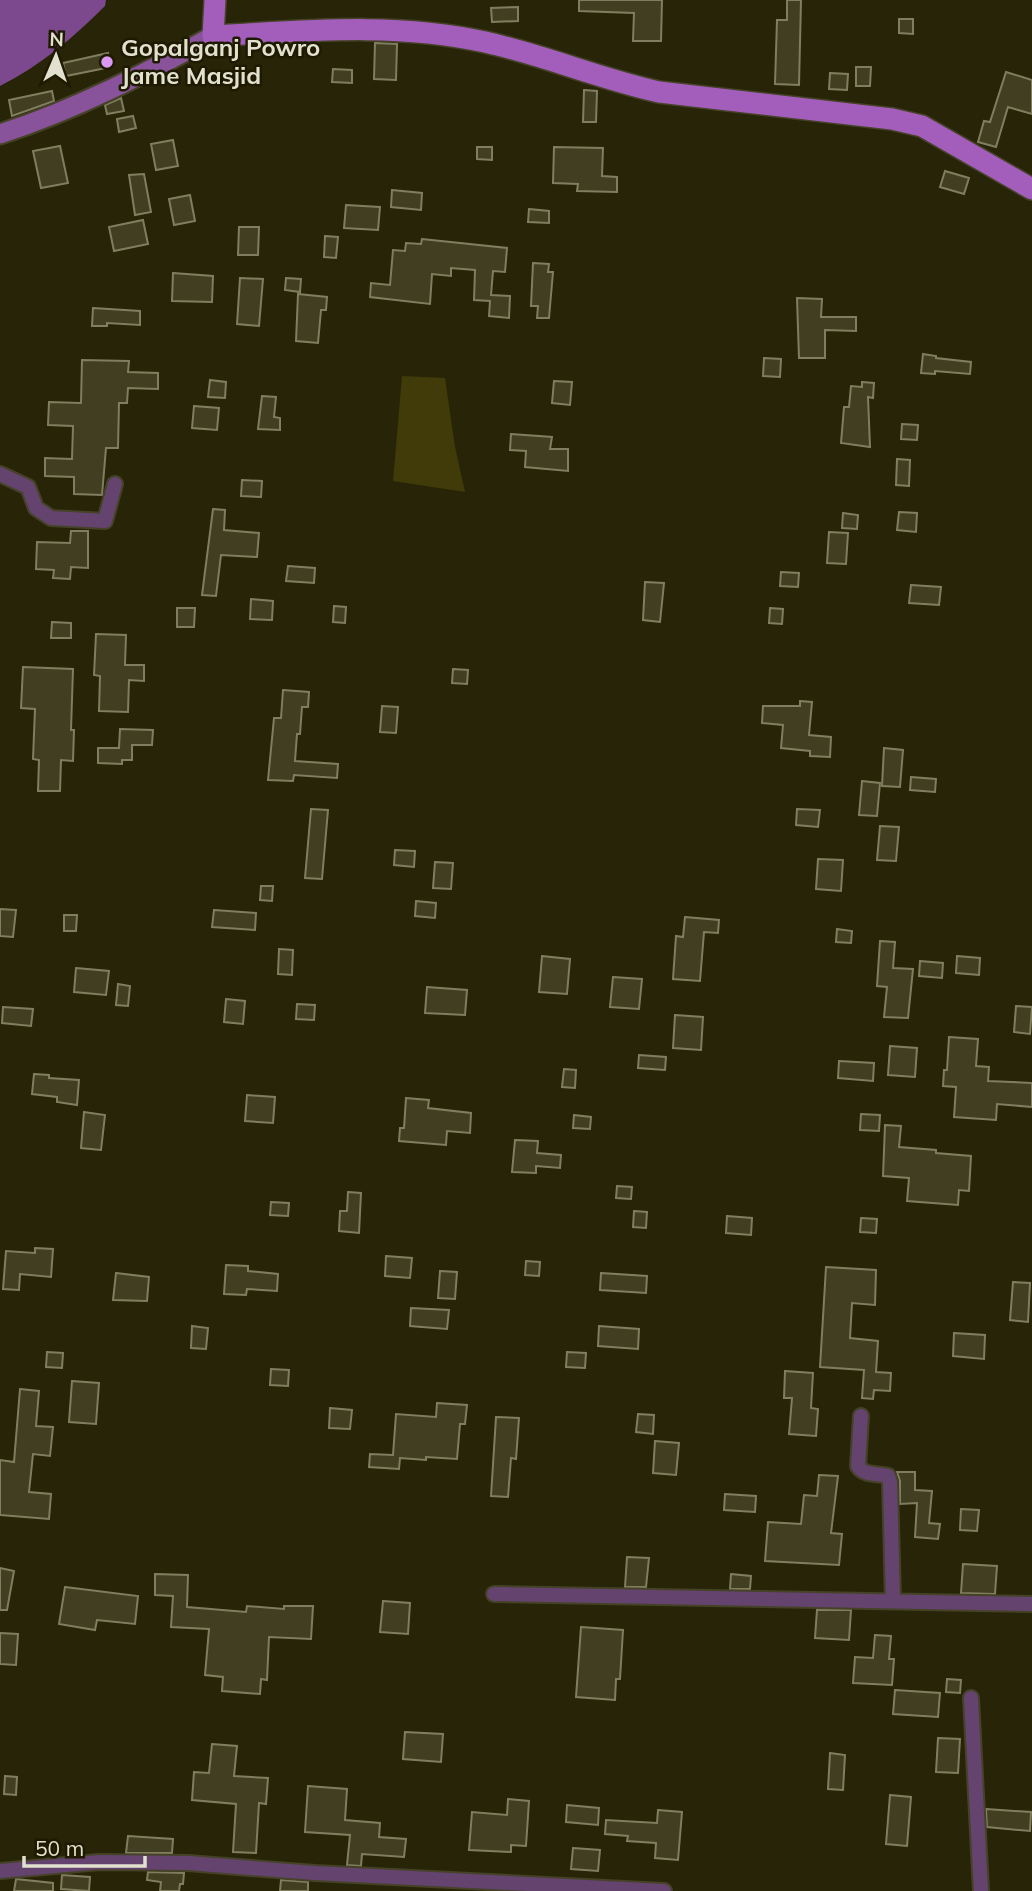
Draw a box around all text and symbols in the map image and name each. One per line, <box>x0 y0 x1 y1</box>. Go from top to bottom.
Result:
north arrow <box>21 21 91 91</box>
text: N <box>49 27 64 51</box>
place label: Gopalganj Powro Jame Masjid <box>121 32 320 90</box>
marker: Gopalganj Powro Jame Masjid <box>99 54 115 70</box>
scale bar <box>24 1825 145 1869</box>
text: 50 m <box>35 1835 84 1861</box>

